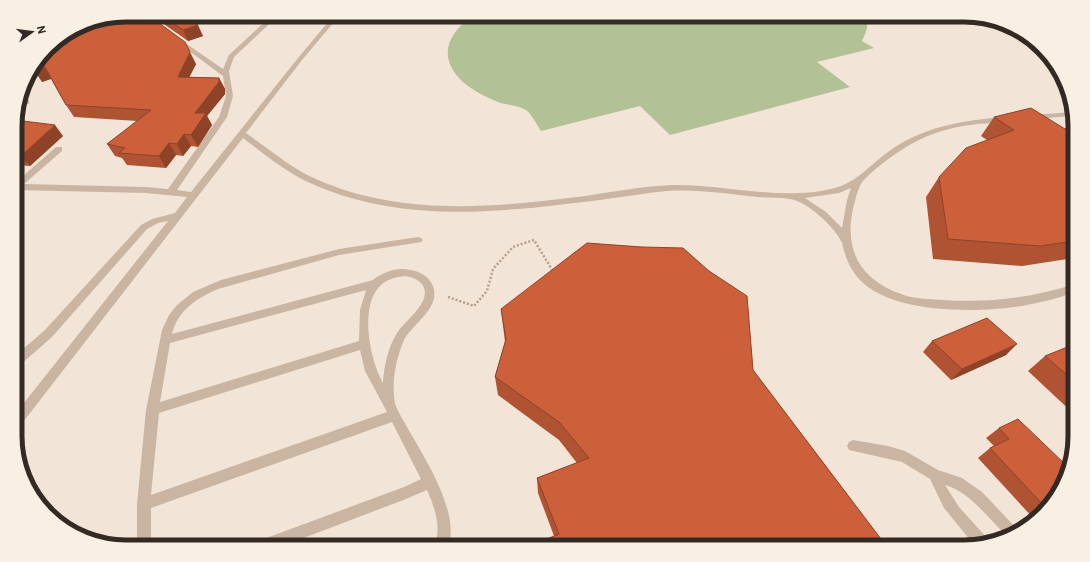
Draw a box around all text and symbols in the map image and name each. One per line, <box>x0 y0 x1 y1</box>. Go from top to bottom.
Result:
north arrow <box>12 12 52 52</box>
text: N <box>34 24 49 35</box>

